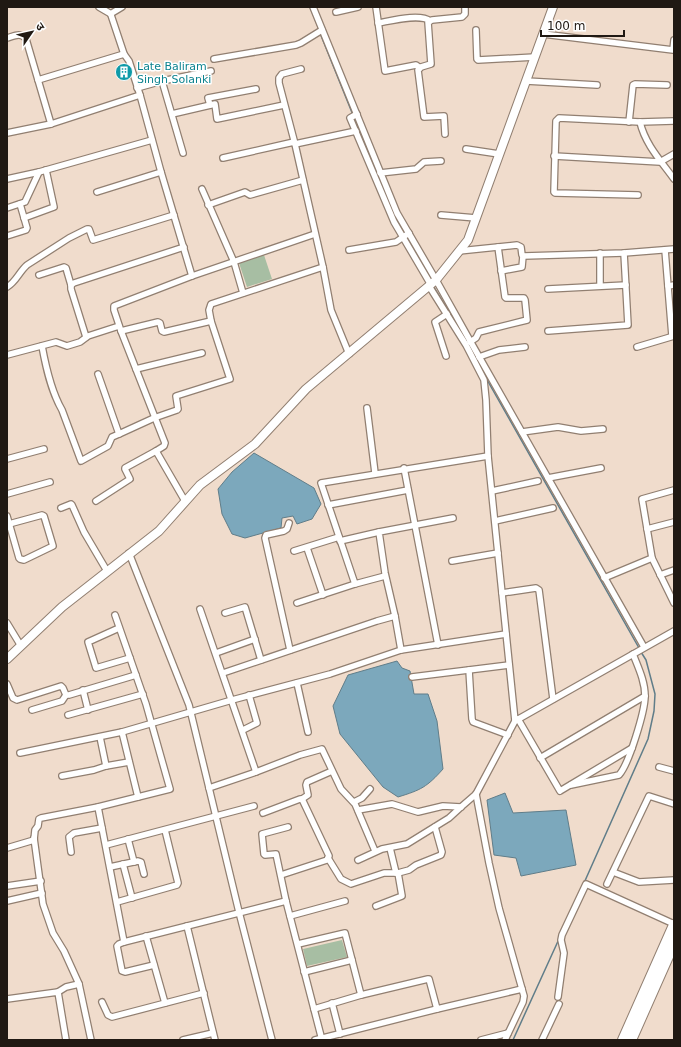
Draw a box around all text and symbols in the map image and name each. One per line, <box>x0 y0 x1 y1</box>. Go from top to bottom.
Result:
north arrow <box>12 12 52 52</box>
scale bar <box>541 12 624 38</box>
text: 100 m <box>547 19 585 33</box>
text: उ <box>33 20 47 33</box>
place label: Late Baliram Singh Solanki <box>137 60 211 86</box>
building icon: Late Baliram Singh Solanki <box>114 62 134 82</box>

